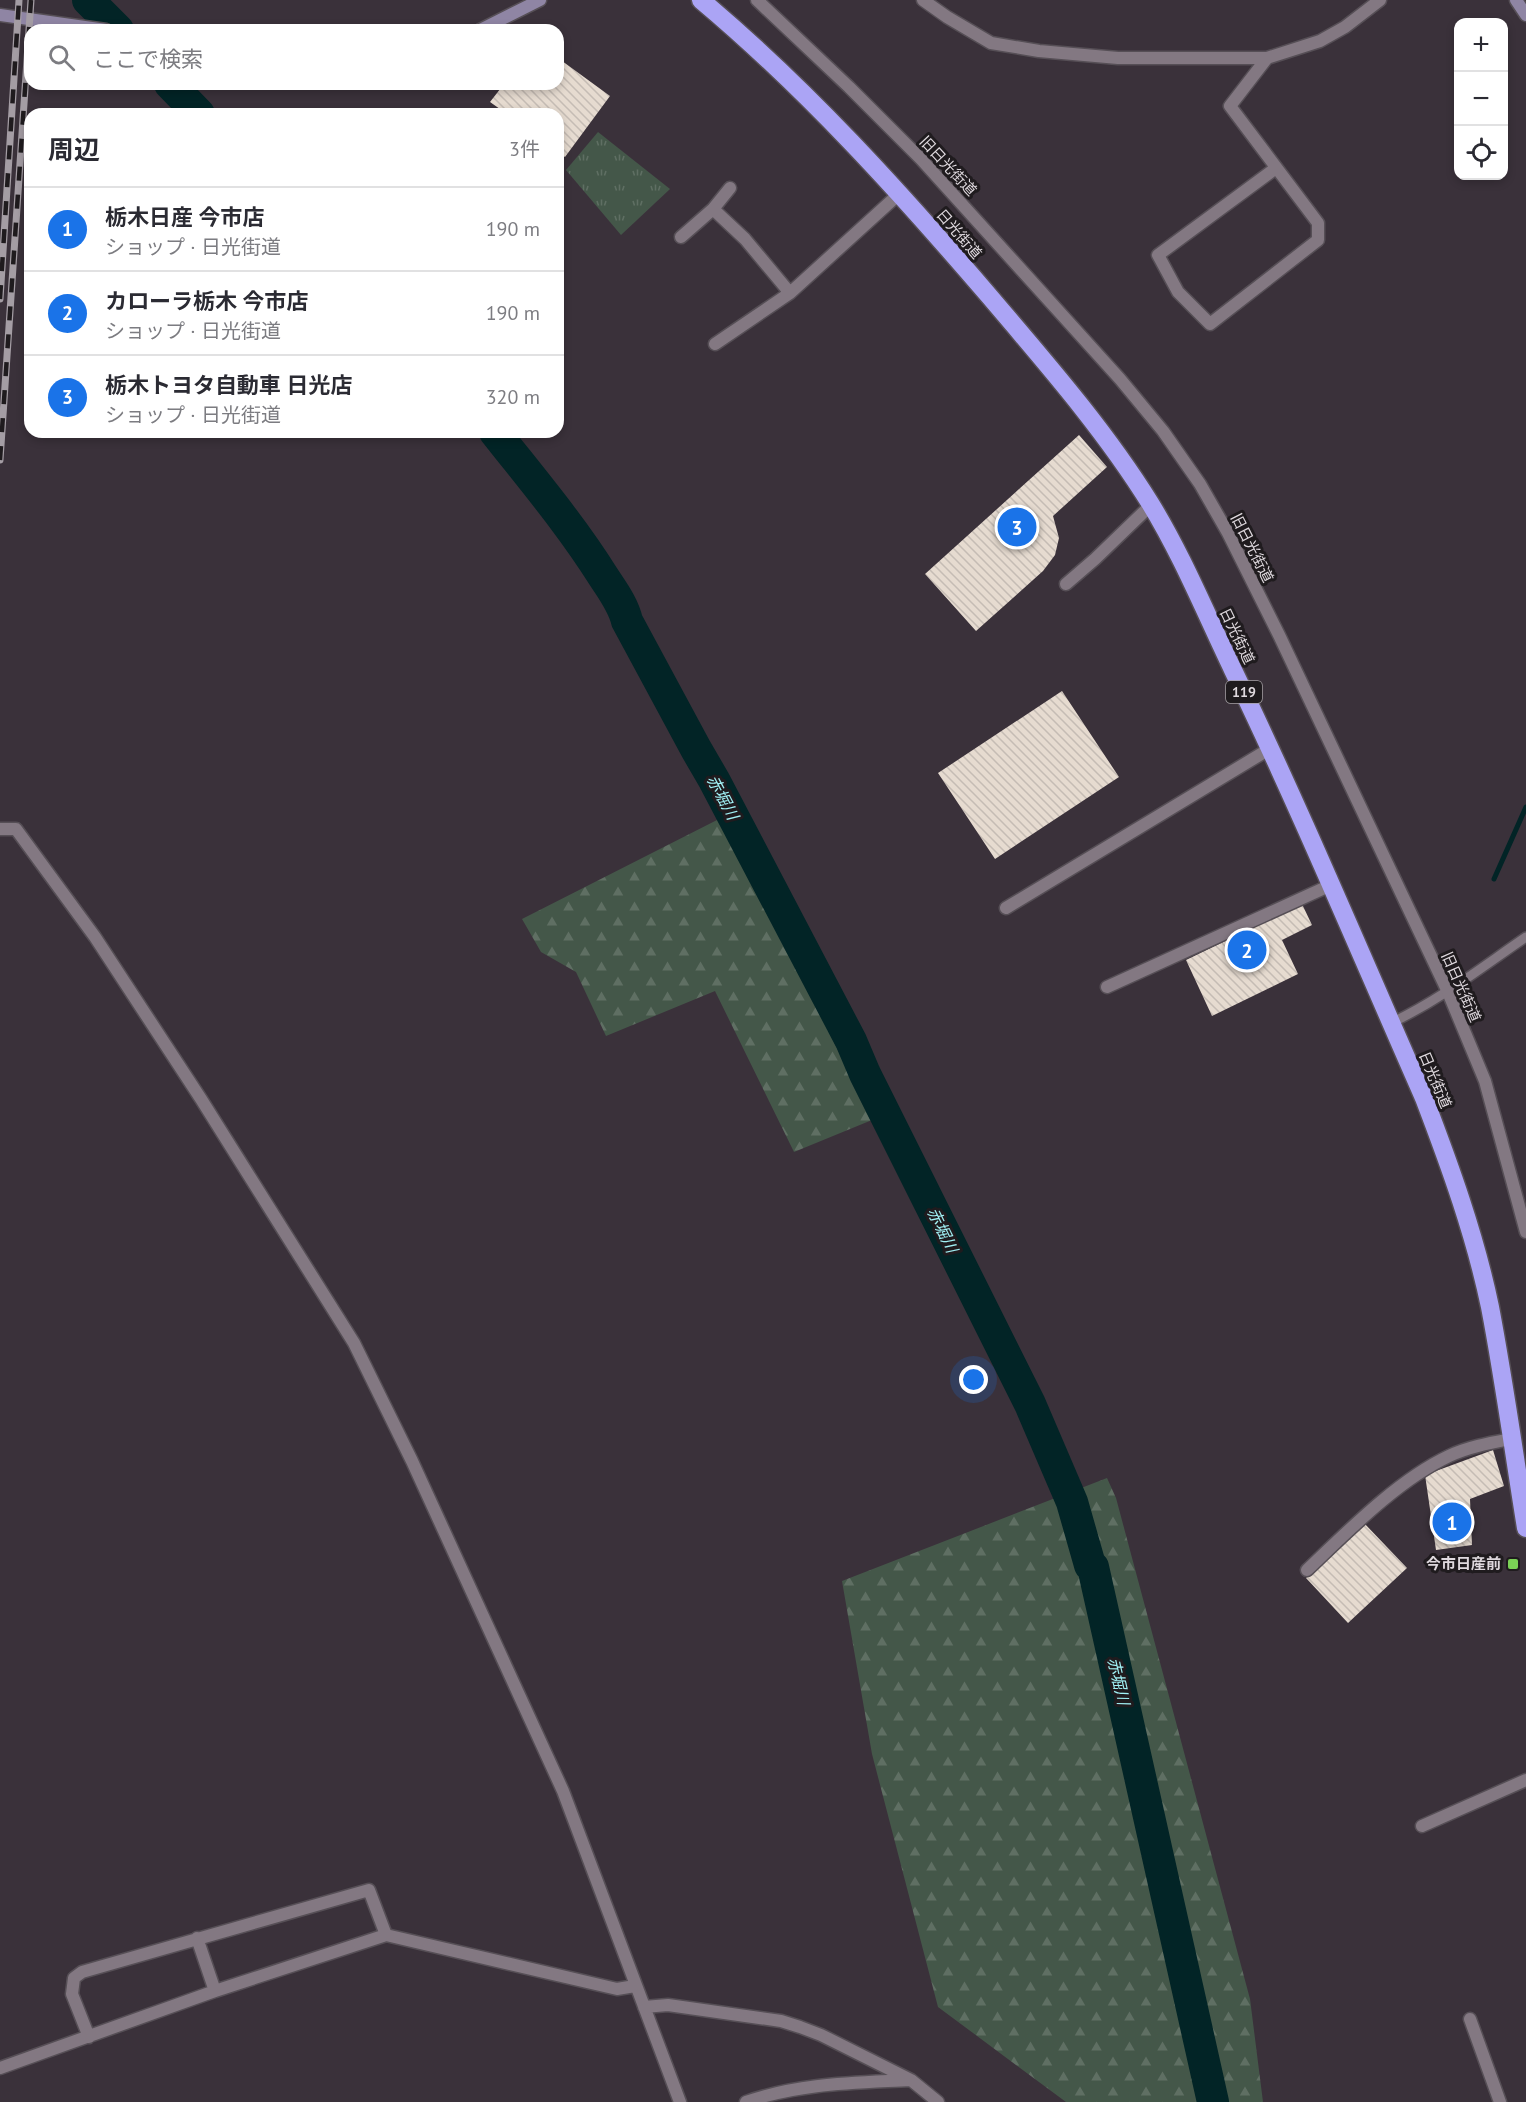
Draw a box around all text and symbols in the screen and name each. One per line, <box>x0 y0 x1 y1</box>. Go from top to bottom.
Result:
map controls <box>1454 18 1508 180</box>
button: + <box>1454 18 1508 72</box>
search box <box>24 24 564 90</box>
icon: search <box>45 41 78 74</box>
text: ここで検索 <box>93 45 203 73</box>
button: − <box>1454 72 1508 126</box>
button: locate <box>1454 126 1508 180</box>
street label: 旧日光街道 <box>916 132 981 200</box>
text: 周辺 <box>48 133 100 166</box>
text: 3件 <box>509 136 540 162</box>
text: 栃木日産 今市店 <box>105 203 265 231</box>
street label: 日光街道 <box>933 205 986 263</box>
text: 1 <box>62 216 73 242</box>
text: 190 m <box>486 216 540 242</box>
text: ショップ · 日光街道 <box>105 234 281 260</box>
text: カローラ栃木 今市店 <box>105 287 309 315</box>
text: 2 <box>62 300 73 326</box>
text: 190 m <box>486 300 540 326</box>
text: ショップ · 日光街道 <box>105 318 281 344</box>
text: 栃木トヨタ自動車 日光店 <box>105 371 353 399</box>
text: 3 <box>62 384 73 410</box>
text: 320 m <box>486 384 540 410</box>
text: ショップ · 日光街道 <box>105 402 281 428</box>
pin: 3 <box>998 504 1036 550</box>
street label: 旧日光街道 <box>1227 510 1278 586</box>
street label: 日光街道 <box>1216 605 1259 667</box>
road number: 119 <box>1226 681 1262 703</box>
water label: 赤堀川 <box>703 771 744 825</box>
pin: 2 <box>1228 928 1266 972</box>
street label: 旧日光街道 <box>1438 949 1485 1025</box>
street label: 日光街道 <box>1415 1048 1456 1111</box>
water label: 赤堀川 <box>923 1204 963 1258</box>
your location <box>959 1365 988 1394</box>
pin: 1 <box>1432 1500 1472 1544</box>
place label: 今市日産前 <box>1426 1554 1501 1573</box>
marker: 今市日産前 <box>1506 1557 1520 1571</box>
water label: 赤堀川 <box>1104 1655 1135 1709</box>

